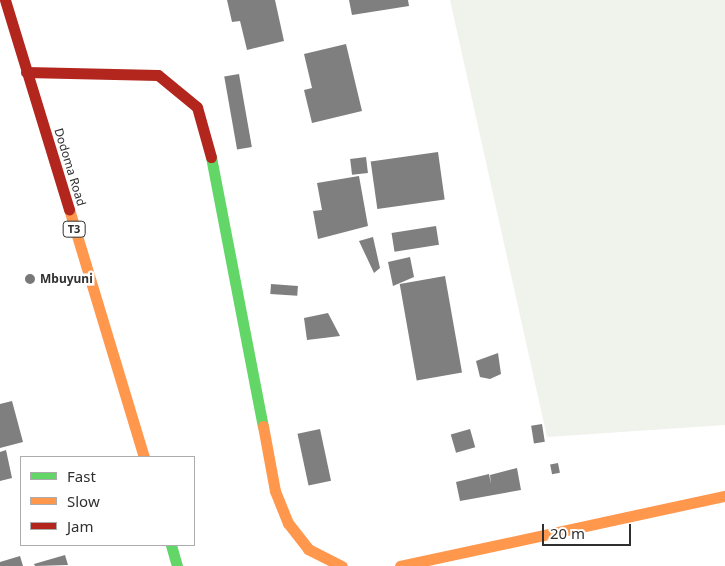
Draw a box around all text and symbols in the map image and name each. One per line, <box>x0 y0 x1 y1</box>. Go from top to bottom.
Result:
street label: Dodoma Road <box>51 126 89 208</box>
road number: T3 <box>62 220 86 238</box>
place label: Mbuyuni <box>40 272 93 286</box>
marker: Mbuyuni <box>24 273 36 285</box>
legend <box>20 456 195 546</box>
text: Fast <box>67 466 96 486</box>
text: Slow <box>67 491 100 511</box>
scale bar <box>545 514 634 546</box>
text: Jam <box>67 516 94 536</box>
text: 20 m <box>550 523 585 543</box>

